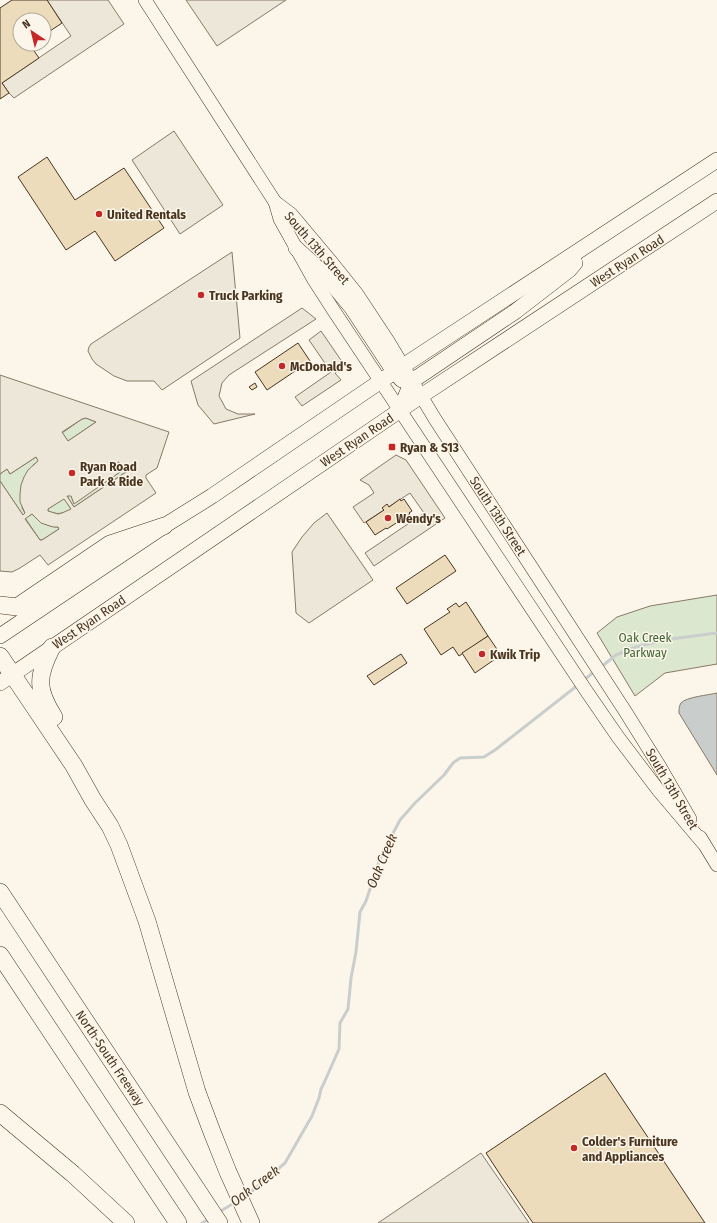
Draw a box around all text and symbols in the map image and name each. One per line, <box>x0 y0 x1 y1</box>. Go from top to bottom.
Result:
north arrow <box>12 12 52 52</box>
text: N <box>20 17 33 31</box>
place label: United Rentals <box>107 207 186 222</box>
marker: United Rentals <box>94 209 104 219</box>
street label: South 13th Street <box>281 209 353 288</box>
street label: West Ryan Road <box>587 232 667 290</box>
place label: Truck Parking <box>209 288 283 303</box>
marker: Truck Parking <box>196 290 206 300</box>
place label: McDonald's <box>290 359 352 374</box>
marker: McDonald's <box>277 361 287 371</box>
street label: West Ryan Road <box>318 410 396 470</box>
place label: Ryan & S13 <box>400 440 459 455</box>
marker: Ryan & S13 <box>387 442 397 452</box>
place label: Ryan Road Park & Ride <box>80 459 143 489</box>
marker: Ryan Road Park & Ride <box>67 468 77 478</box>
street label: South 13th Street <box>467 474 530 559</box>
place label: Wendy's <box>396 511 441 526</box>
marker: Wendy's <box>383 513 393 523</box>
street label: West Ryan Road <box>50 592 128 652</box>
park label: Oak Creek Parkway <box>618 630 672 660</box>
place label: Kwik Trip <box>490 647 540 662</box>
marker: Kwik Trip <box>477 649 487 659</box>
street label: South 13th Street <box>643 746 702 833</box>
water label: Oak Creek <box>363 831 401 891</box>
street label: North-South Freeway <box>73 1008 147 1109</box>
place label: Colder's Furniture and Appliances <box>582 1134 678 1164</box>
marker: Colder's Furniture and Appliances <box>569 1143 579 1153</box>
water label: Oak Creek <box>227 1162 283 1210</box>

